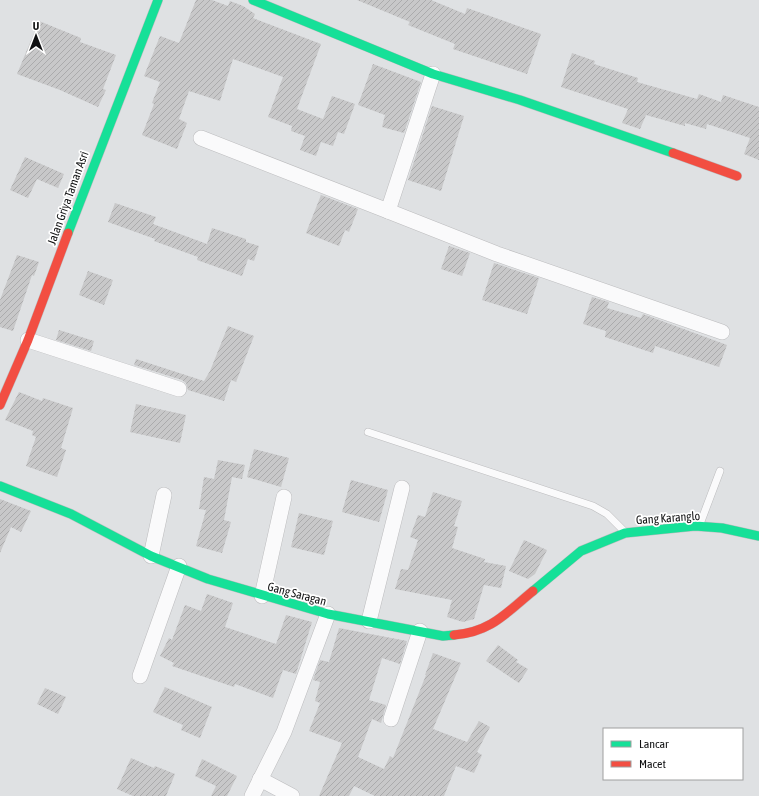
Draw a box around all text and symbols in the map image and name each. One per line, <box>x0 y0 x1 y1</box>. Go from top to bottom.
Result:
north arrow <box>16 16 56 56</box>
text: U <box>33 20 39 32</box>
street label: Jalan Griya Taman Asri <box>45 149 91 247</box>
street label: Gang Karanglo <box>635 509 701 527</box>
street label: Gang Saragan <box>266 579 328 609</box>
legend <box>603 728 743 780</box>
text: Lancar <box>639 737 669 751</box>
text: Macet <box>639 757 667 771</box>

